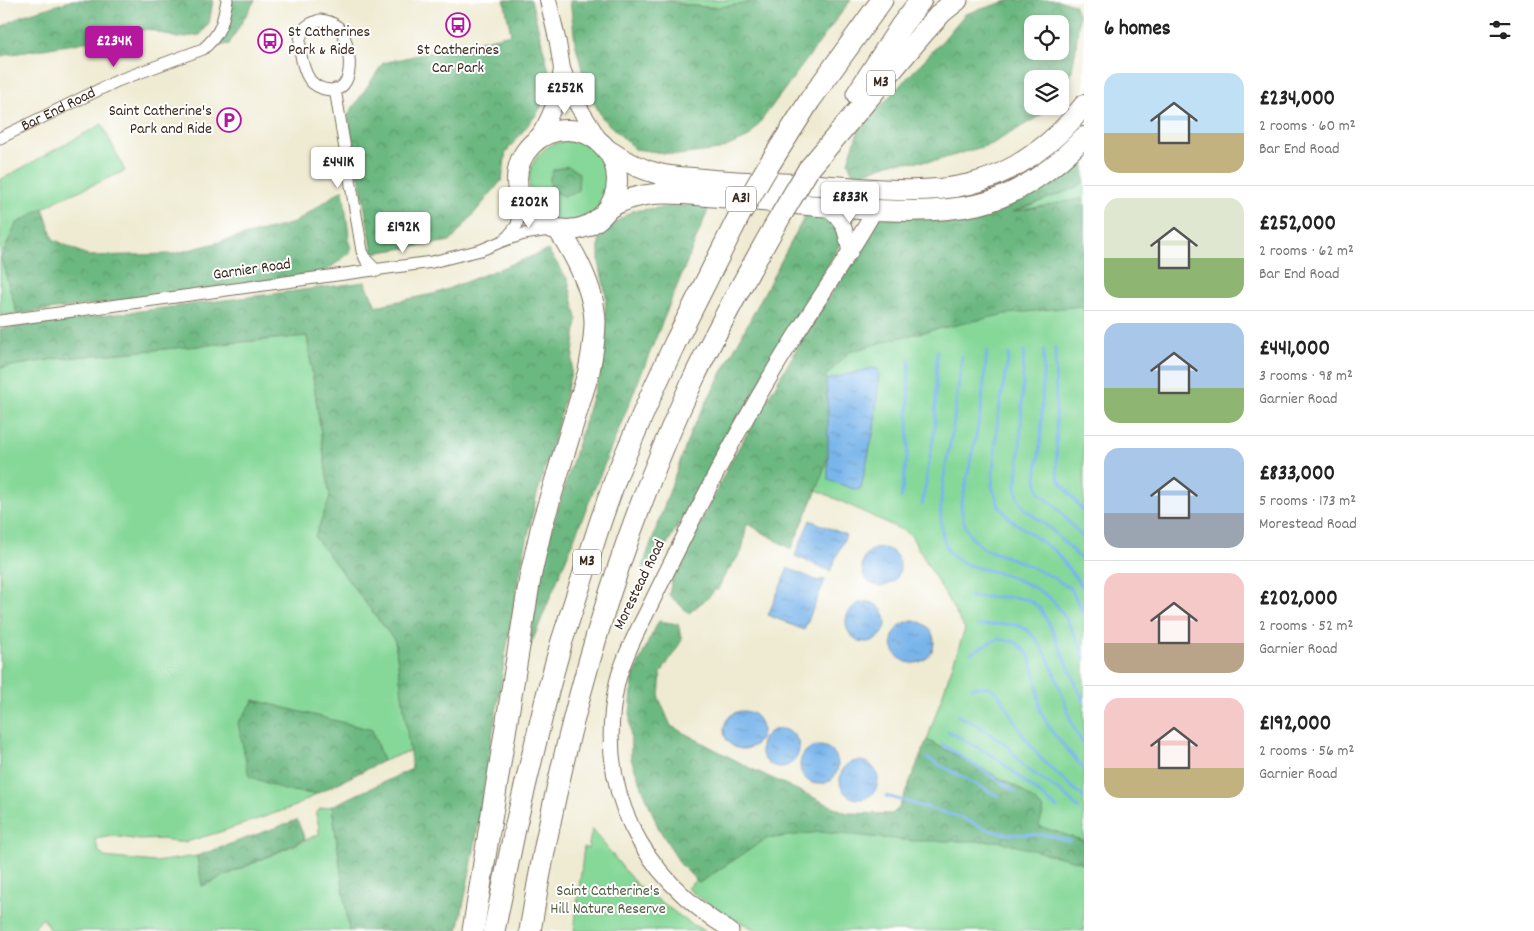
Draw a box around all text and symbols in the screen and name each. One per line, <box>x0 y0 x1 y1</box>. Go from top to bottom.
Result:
bus stop icon: St Catherines Car Park <box>445 12 471 38</box>
map controls <box>1024 15 1069 115</box>
button: locate <box>1024 15 1069 60</box>
text: 6 homes <box>1104 15 1171 45</box>
icon: filters <box>1486 16 1514 44</box>
place label: St Catherines Park & Ride <box>288 21 371 62</box>
pin: £234K <box>79 26 149 68</box>
bus stop icon: St Catherines Park & Ride <box>257 28 283 54</box>
text: £234K <box>96 30 132 53</box>
place label: St Catherines Car Park <box>417 39 499 80</box>
road number: M3 <box>867 70 895 96</box>
button: layers <box>1024 70 1069 115</box>
pin: £252K <box>530 72 600 115</box>
text: £252K <box>547 77 583 100</box>
street label: Bar End Road <box>17 82 100 138</box>
text: £234,000 <box>1259 85 1335 115</box>
icon: home <box>1144 93 1204 153</box>
place label: Saint Catherine's Park and Ride <box>109 100 212 141</box>
parking icon: Saint Catherine's Park and Ride <box>216 107 242 133</box>
text: 2 rooms · 60 m² <box>1259 115 1356 138</box>
text: Bar End Road <box>1259 138 1339 161</box>
pin: £441K <box>303 146 373 189</box>
text: £441K <box>322 151 354 174</box>
pin: £833K <box>815 182 885 224</box>
pin: £202K <box>494 186 564 229</box>
road number: A31 <box>726 186 756 212</box>
text: £833K <box>832 186 868 209</box>
text: £202K <box>510 191 548 214</box>
text: £252,000 <box>1259 210 1336 240</box>
pin: £192K <box>368 212 438 254</box>
text: £192K <box>386 216 420 239</box>
icon: home <box>1144 218 1204 278</box>
text: 2 rooms · 62 m² <box>1259 240 1354 263</box>
street label: Garnier Road <box>212 253 292 287</box>
text: Bar End Road <box>1259 263 1339 286</box>
text: £441,000 <box>1259 335 1330 365</box>
icon: home <box>1144 343 1204 403</box>
text: 3 rooms · 98 m² <box>1259 365 1353 388</box>
text: Garnier Road <box>1259 388 1337 411</box>
text: £833,000 <box>1259 460 1335 490</box>
icon: home <box>1144 468 1204 528</box>
text: 5 rooms · 173 m² <box>1259 490 1356 513</box>
text: Morestead Road <box>1259 513 1357 536</box>
street label: Morestead Road <box>608 536 672 634</box>
road number: M3 <box>573 550 601 574</box>
text: £202,000 <box>1259 585 1338 615</box>
icon: home <box>1144 593 1204 653</box>
text: 2 rooms · 52 m² <box>1259 615 1353 638</box>
text: Garnier Road <box>1259 638 1337 661</box>
text: £192,000 <box>1259 710 1331 740</box>
icon: home <box>1144 718 1204 778</box>
text: 2 rooms · 56 m² <box>1259 740 1354 763</box>
text: Garnier Road <box>1259 763 1337 786</box>
park label: Saint Catherine's Hill Nature Reserve <box>550 880 666 921</box>

